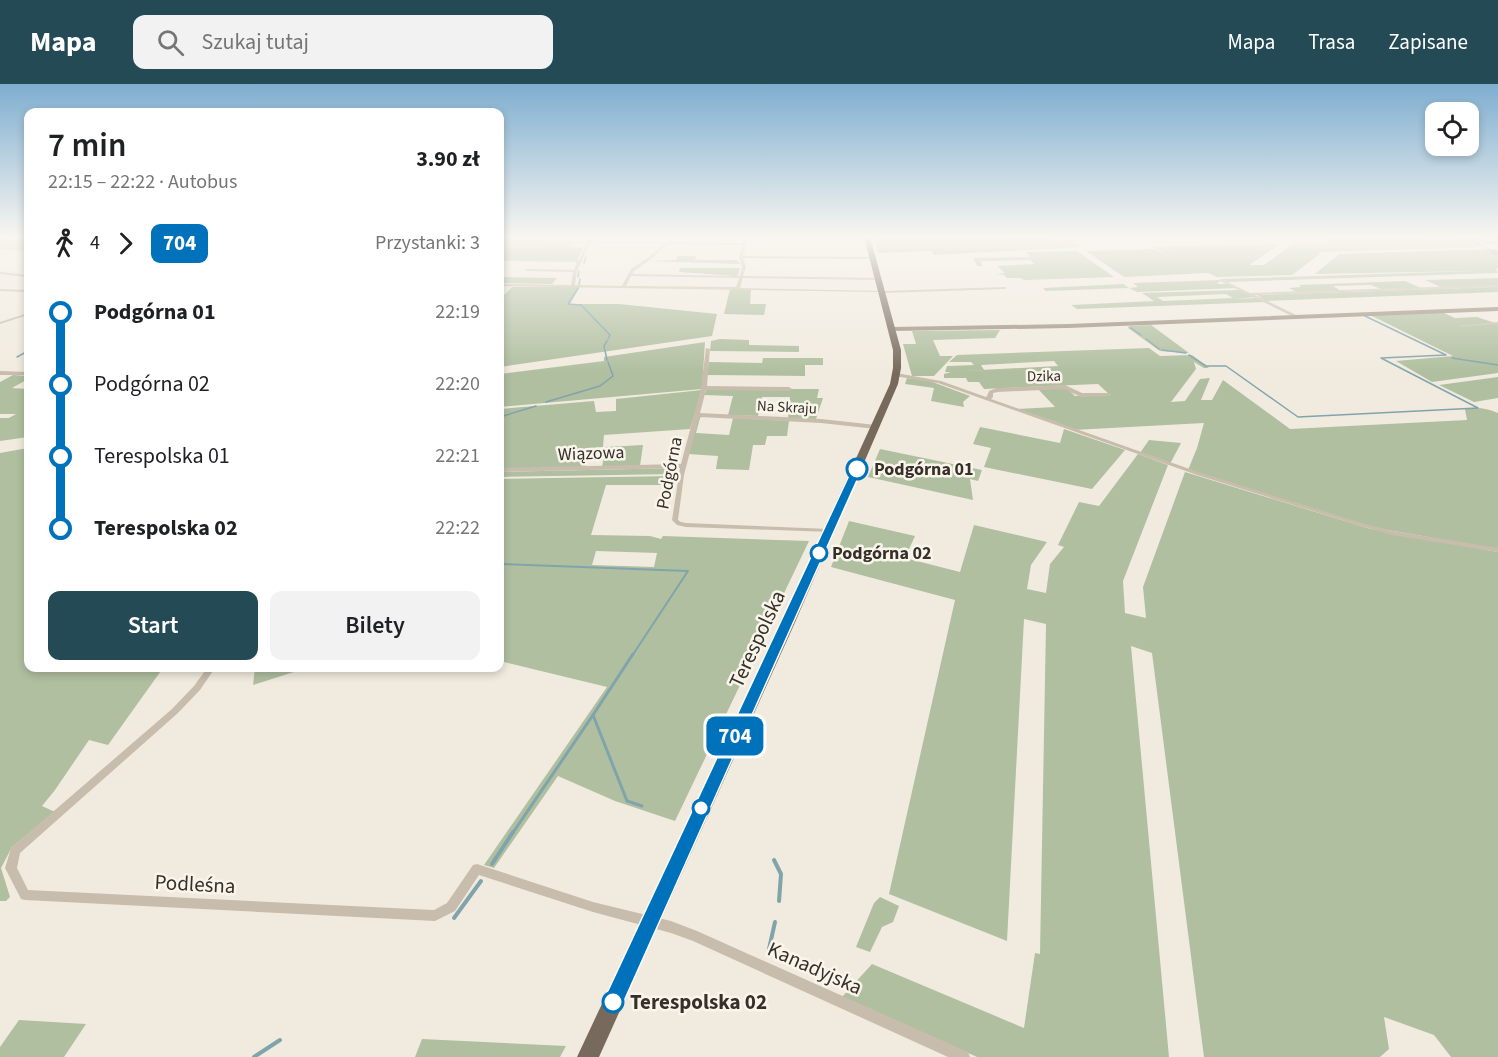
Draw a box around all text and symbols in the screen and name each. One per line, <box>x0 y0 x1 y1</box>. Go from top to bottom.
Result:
search box <box>133 15 553 69</box>
text: Mapa <box>30 22 97 62</box>
icon: search <box>154 26 187 59</box>
text: Szukaj tutaj <box>202 26 309 58</box>
text: Mapa <box>1227 27 1275 57</box>
text: Trasa <box>1308 27 1355 57</box>
text: Zapisane <box>1388 27 1468 57</box>
map controls <box>1425 102 1479 156</box>
button: locate <box>1425 102 1479 156</box>
text: 7 min <box>48 122 126 169</box>
text: 3.90 zł <box>416 143 480 175</box>
text: 22:15 – 22:22 · Autobus <box>48 168 237 196</box>
icon: walk <box>48 227 81 260</box>
icon: forward <box>109 227 142 260</box>
text: 704 <box>163 228 196 258</box>
text: 4 <box>90 229 100 257</box>
text: Przystanki: 3 <box>375 229 480 257</box>
text: Podgórna 01 <box>94 296 216 328</box>
text: 22:19 <box>435 298 480 326</box>
street label: Dzika <box>1027 366 1061 387</box>
text: Podgórna 02 <box>94 368 210 400</box>
text: 22:20 <box>435 370 480 398</box>
street label: Na Skraju <box>756 395 817 420</box>
street label: Podgórna <box>650 435 689 511</box>
text: Terespolska 01 <box>94 440 230 472</box>
street label: Wiązowa <box>557 440 625 467</box>
text: 22:21 <box>435 442 480 470</box>
place label: Podgórna 01 <box>874 457 973 482</box>
marker: Podgórna 01 <box>846 458 868 480</box>
text: Terespolska 02 <box>94 512 238 544</box>
text: 22:22 <box>435 514 480 542</box>
place label: Podgórna 02 <box>832 541 931 566</box>
marker: Podgórna 02 <box>810 544 828 562</box>
street label: Terespolska <box>721 585 793 693</box>
button: Start <box>48 591 258 660</box>
button: Bilety <box>270 591 480 660</box>
line badge: 704 <box>700 716 770 756</box>
text: 704 <box>718 721 752 751</box>
unlabelled marker <box>692 799 710 817</box>
street label: Podleśna <box>154 867 236 901</box>
street label: Kanadyjska <box>763 934 867 1002</box>
place label: Terespolska 02 <box>630 987 767 1017</box>
marker: Terespolska 02 <box>602 991 624 1013</box>

